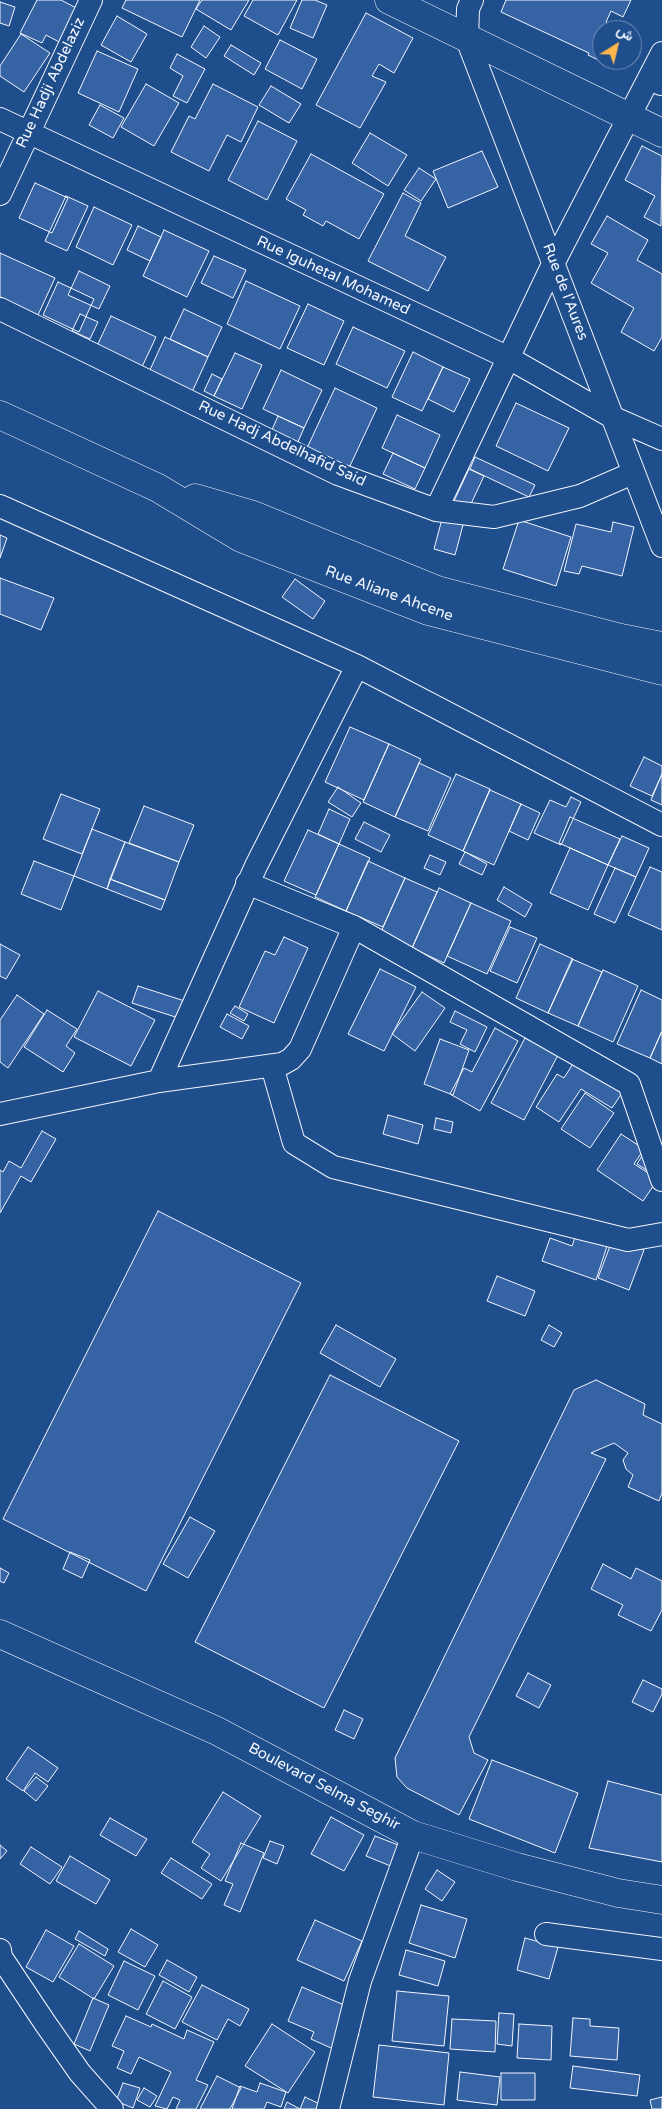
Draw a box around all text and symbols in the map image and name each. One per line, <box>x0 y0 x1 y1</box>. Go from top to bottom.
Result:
street label: Rue Hadji Abdelaziz <box>13 15 89 151</box>
north arrow <box>592 20 642 70</box>
text: ش <box>614 21 637 45</box>
street label: Rue Iguhetal Mohamed <box>254 233 412 319</box>
street label: Rue de l'Aures <box>538 241 592 343</box>
street label: Rue Hadj Abdelhafid Said <box>195 397 369 491</box>
street label: Rue Aliane Ahcene <box>322 562 456 626</box>
street label: Boulevard Selma Seghir <box>245 1739 403 1835</box>

